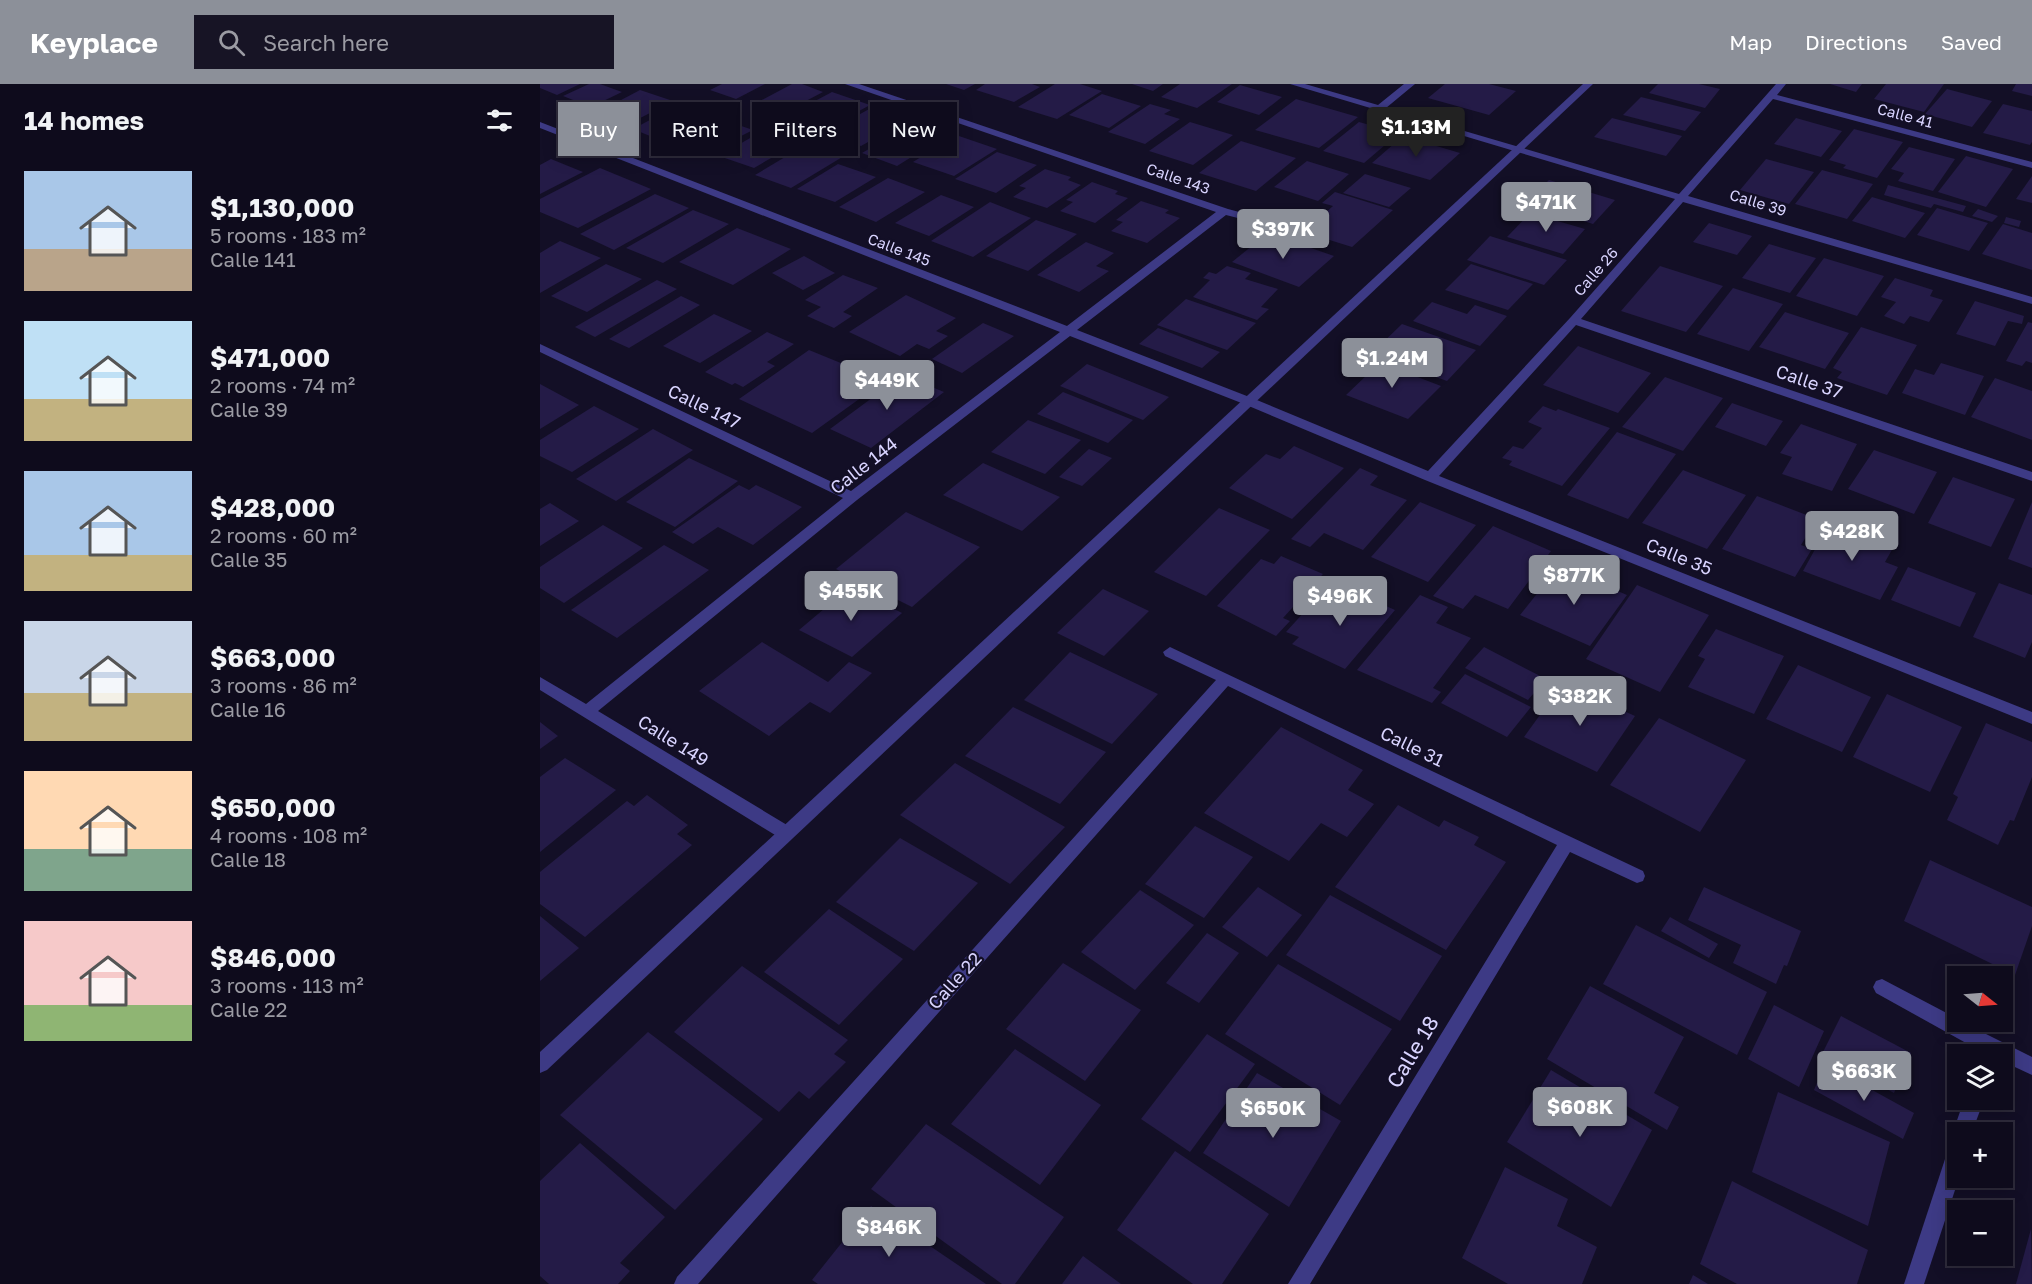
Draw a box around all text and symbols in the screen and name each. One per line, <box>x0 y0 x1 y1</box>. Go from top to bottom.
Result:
search box <box>194 15 614 69</box>
text: Keyplace <box>30 26 158 59</box>
icon: search <box>215 26 248 59</box>
text: Search here <box>263 29 389 56</box>
text: Map <box>1729 29 1772 55</box>
text: Directions <box>1805 29 1908 55</box>
text: Saved <box>1941 29 2002 55</box>
street label: Calle 41 <box>1875 99 1935 131</box>
chip: Buy <box>558 102 639 156</box>
chip: Rent <box>651 102 740 156</box>
chip: Filters <box>752 102 858 156</box>
chip: New <box>870 102 957 156</box>
icon: filters <box>483 104 516 137</box>
text: 14 homes <box>24 105 144 136</box>
pin: $1.13M <box>1367 107 1465 158</box>
text: $1.13M <box>1381 114 1451 138</box>
street label: Calle 143 <box>1144 159 1212 197</box>
pin: $471K <box>1504 182 1588 233</box>
street label: Calle 39 <box>1728 185 1789 219</box>
text: $471K <box>1515 189 1577 213</box>
text: $1,130,000 <box>210 192 354 223</box>
icon: home <box>72 195 144 267</box>
pin: $397K <box>1241 209 1325 260</box>
text: $397K <box>1251 216 1315 240</box>
text: 5 rooms · 183 m² <box>210 223 366 247</box>
street label: Calle 145 <box>865 229 933 269</box>
street label: Calle 26 <box>1569 243 1621 299</box>
text: Calle 141 <box>210 247 296 271</box>
pin: $1.24M <box>1343 338 1441 389</box>
text: $471,000 <box>210 342 330 373</box>
icon: home <box>72 345 144 417</box>
text: $1.24M <box>1356 345 1428 369</box>
street label: Calle 37 <box>1773 359 1845 403</box>
pin: $449K <box>845 360 929 411</box>
text: $449K <box>854 367 920 391</box>
text: 2 rooms · 74 m² <box>210 373 355 397</box>
street label: Calle 147 <box>665 379 744 433</box>
text: Calle 39 <box>210 397 288 421</box>
street label: Calle 144 <box>825 432 901 498</box>
text: $428,000 <box>210 492 335 523</box>
icon: home <box>72 495 144 567</box>
pin: $428K <box>1810 511 1894 562</box>
text: $428K <box>1819 518 1885 542</box>
text: 2 rooms · 60 m² <box>210 523 357 547</box>
street label: Calle 35 <box>1643 533 1716 579</box>
text: Calle 35 <box>210 547 287 571</box>
pin: $877K <box>1532 555 1616 606</box>
text: $877K <box>1543 562 1605 586</box>
pin: $455K <box>809 571 893 622</box>
pin: $496K <box>1298 576 1382 627</box>
text: $455K <box>819 578 883 602</box>
text: $496K <box>1307 583 1373 607</box>
text: $663,000 <box>210 642 335 673</box>
icon: home <box>72 645 144 717</box>
text: 3 rooms · 86 m² <box>210 673 357 697</box>
pin: $382K <box>1538 676 1622 727</box>
text: $382K <box>1547 683 1613 707</box>
text: Calle 16 <box>210 697 286 721</box>
street label: Calle 149 <box>634 710 713 770</box>
street label: Calle 31 <box>1377 721 1448 771</box>
text: $650,000 <box>210 792 336 823</box>
icon: home <box>72 795 144 867</box>
text: 4 rooms · 108 m² <box>210 823 367 847</box>
text: Calle 18 <box>210 847 286 871</box>
text: $846,000 <box>210 942 336 973</box>
icon: home <box>72 945 144 1017</box>
street label: Calle 22 <box>923 947 986 1014</box>
north arrow <box>1947 966 2013 1032</box>
map controls <box>1947 966 2013 1266</box>
text: 3 rooms · 113 m² <box>210 973 364 997</box>
text: Calle 22 <box>210 997 287 1021</box>
street label: Calle 18 <box>1380 1011 1444 1092</box>
button: layers <box>1947 1044 2013 1110</box>
pin: $663K <box>1822 1051 1906 1102</box>
text: $663K <box>1831 1058 1897 1082</box>
pin: $608K <box>1538 1087 1622 1138</box>
pin: $650K <box>1231 1088 1315 1139</box>
text: $608K <box>1547 1094 1613 1118</box>
text: $650K <box>1240 1095 1306 1119</box>
button: + <box>1947 1122 2013 1188</box>
button: − <box>1947 1200 2013 1266</box>
pin: $846K <box>847 1207 931 1258</box>
text: $846K <box>856 1214 922 1238</box>

